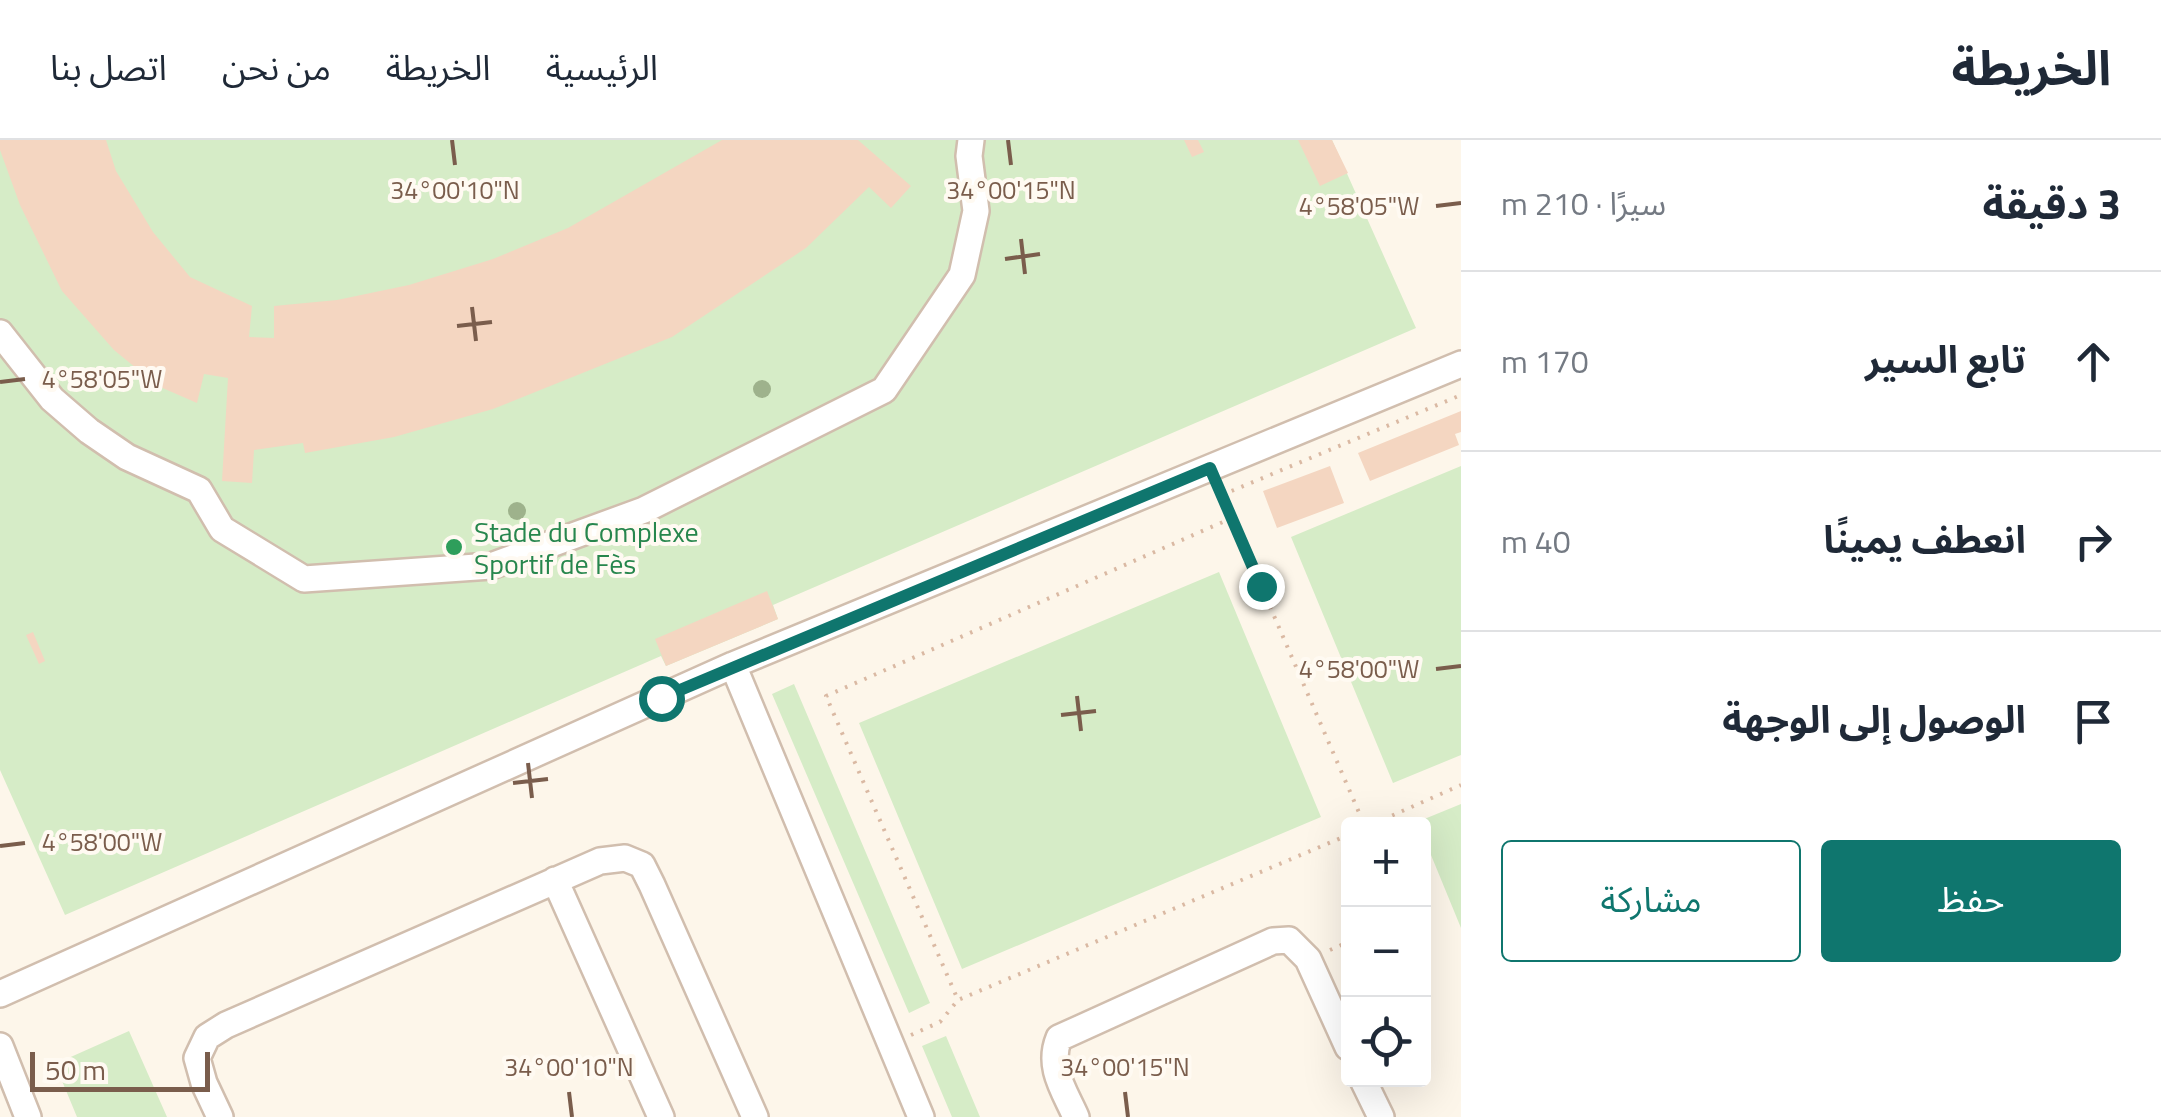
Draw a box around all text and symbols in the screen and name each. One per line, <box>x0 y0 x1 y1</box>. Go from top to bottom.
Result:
text: الخريطة <box>1952 31 2111 104</box>
text: اتصل بنا <box>50 40 167 94</box>
text: من نحن <box>222 40 331 94</box>
text: الخريطة <box>386 40 491 94</box>
text: الرئيسية <box>546 40 658 94</box>
text: 34°00'10"N <box>390 171 520 209</box>
text: 34°00'15"N <box>946 171 1076 209</box>
text: 3 دقيقة <box>1983 171 2121 235</box>
text: سيرًا · 210 m <box>1501 179 1666 227</box>
text: 4°58'05"W <box>1299 187 1419 225</box>
text: تابع السير <box>1865 330 2026 388</box>
icon: ahead <box>2066 334 2121 389</box>
text: 170 m <box>1501 337 1589 385</box>
text: 4°58'05"W <box>42 360 162 398</box>
place label: Stade du Complexe Sportif de Fès <box>474 510 699 585</box>
text: انعطف يمينًا <box>1823 510 2026 568</box>
icon: right <box>2066 514 2121 569</box>
text: 40 m <box>1501 517 1571 565</box>
marker: Stade du Complexe Sportif de Fès <box>443 536 465 558</box>
route end <box>1239 564 1285 610</box>
text: 4°58'00"W <box>1299 650 1419 688</box>
route start <box>639 676 685 722</box>
text: الوصول إلى الوجهة <box>1722 690 2026 748</box>
icon: arrive <box>2066 694 2121 749</box>
map controls <box>1341 817 1431 1087</box>
button: + <box>1341 817 1431 907</box>
text: 4°58'00"W <box>42 823 162 861</box>
button: مشاركة <box>1501 840 1801 962</box>
button: حفظ <box>1821 840 2121 962</box>
button: − <box>1341 907 1431 997</box>
button: locate <box>1341 997 1431 1087</box>
scale bar <box>30 1047 210 1092</box>
text: 50 m <box>45 1048 106 1091</box>
text: 34°00'10"N <box>504 1048 634 1086</box>
text: 34°00'15"N <box>1060 1048 1190 1086</box>

